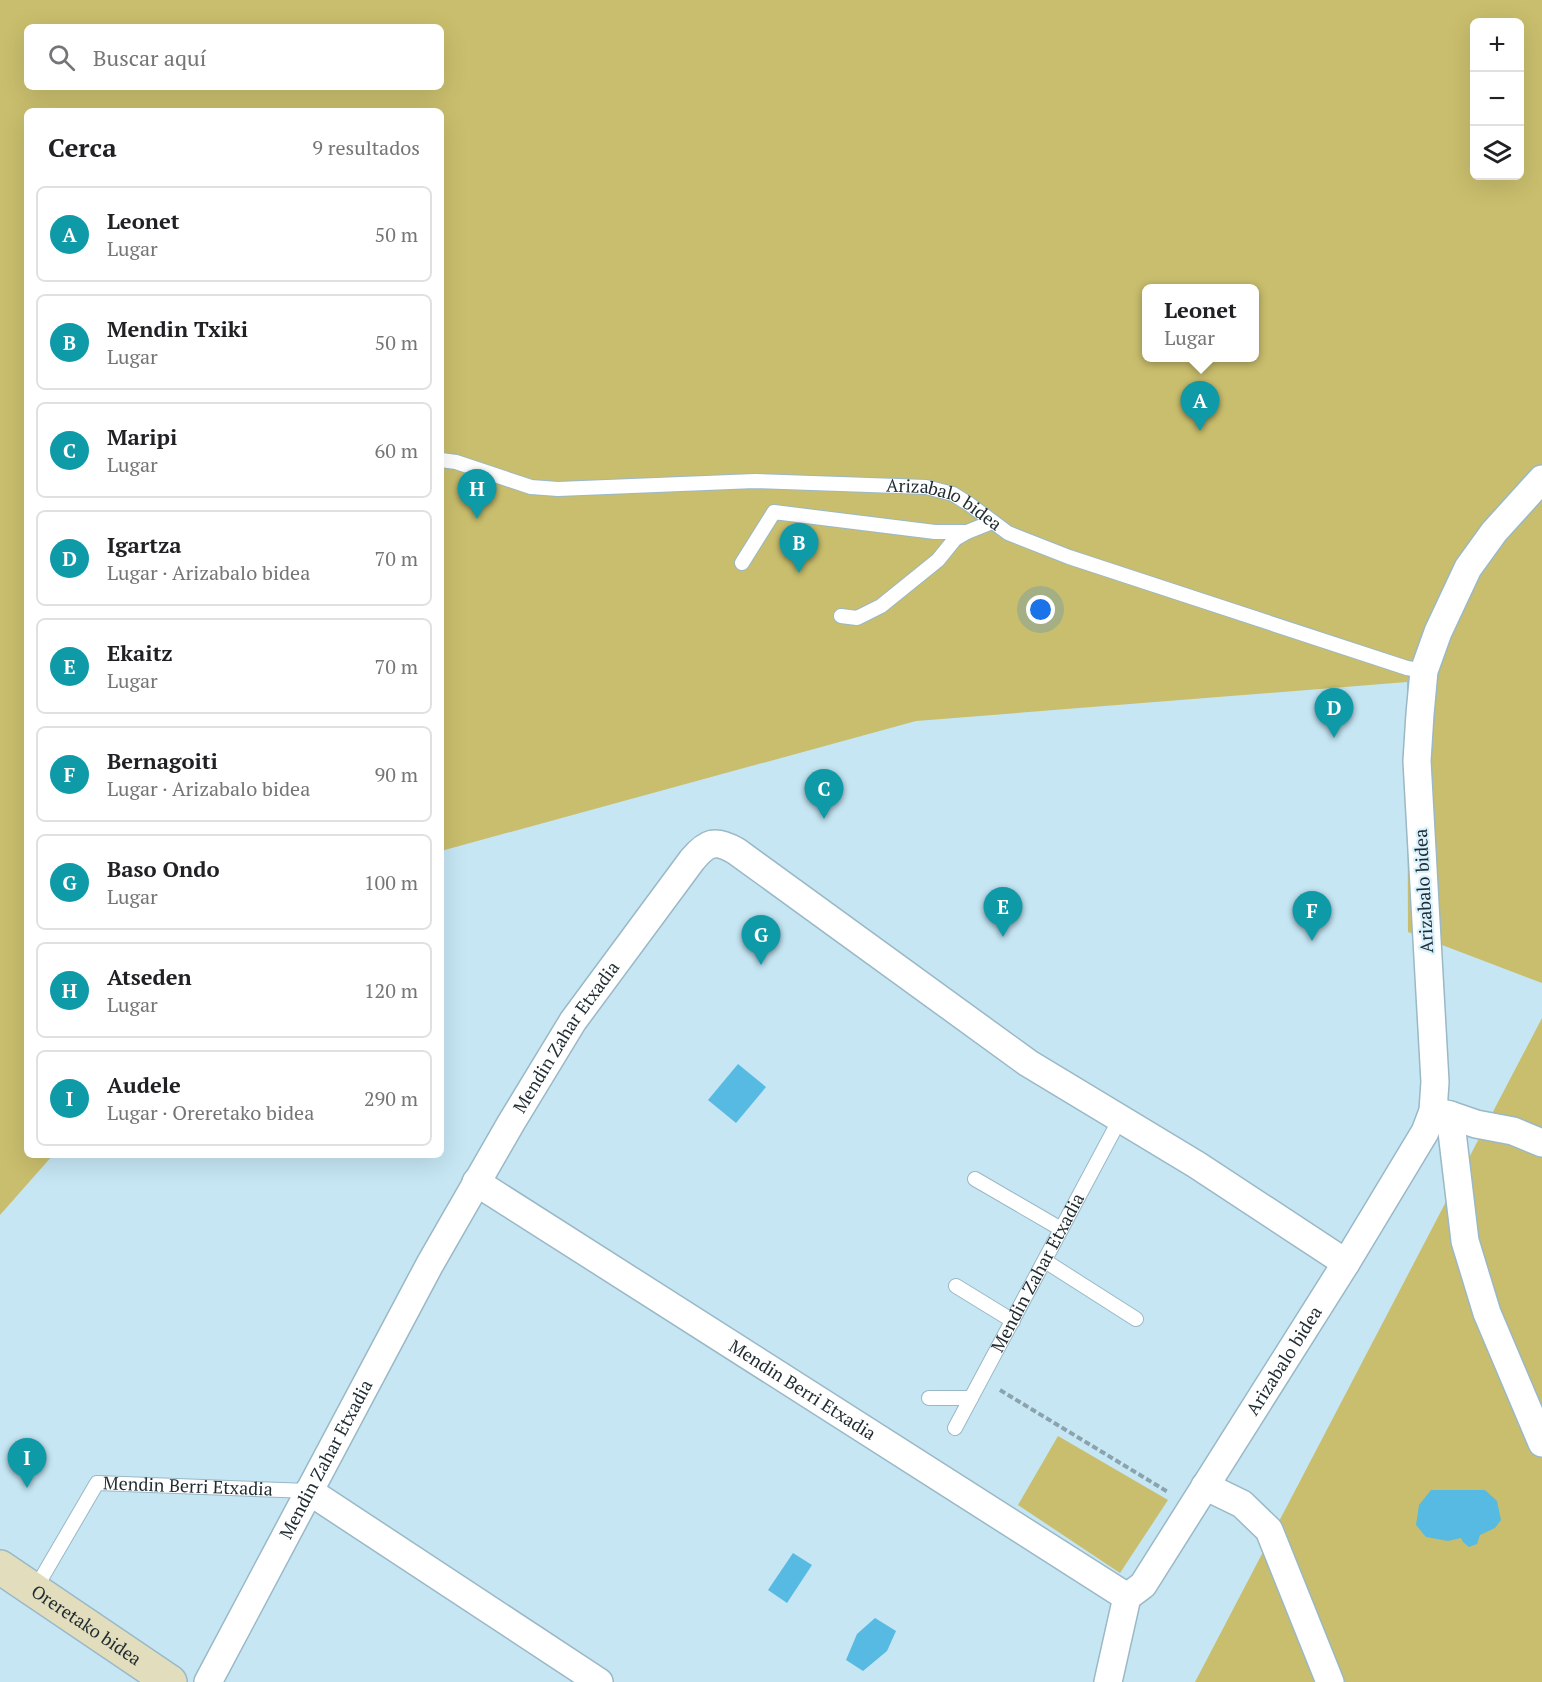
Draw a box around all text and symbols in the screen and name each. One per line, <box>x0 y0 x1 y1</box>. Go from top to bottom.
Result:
map controls <box>1470 18 1524 180</box>
button: + <box>1470 18 1524 72</box>
search box <box>24 24 444 90</box>
icon: search <box>45 41 78 74</box>
text: Buscar aquí <box>93 43 206 72</box>
button: − <box>1470 72 1524 126</box>
button: layers <box>1470 126 1524 180</box>
text: Cerca <box>48 130 117 164</box>
text: 9 resultados <box>312 134 420 161</box>
text: Leonet <box>107 206 179 235</box>
text: A <box>62 221 77 248</box>
text: 50 m <box>375 221 418 248</box>
text: Lugar <box>107 235 158 262</box>
popup <box>1142 284 1259 362</box>
text: Leonet <box>1164 295 1237 324</box>
text: Mendin Txiki <box>107 314 248 343</box>
text: Lugar <box>1164 324 1215 351</box>
text: B <box>63 329 76 356</box>
text: 50 m <box>375 329 418 356</box>
text: Lugar <box>107 343 158 370</box>
pin: A <box>1180 382 1220 431</box>
text: Maripi <box>107 422 177 451</box>
text: C <box>63 437 76 464</box>
text: 60 m <box>375 437 418 464</box>
text: Lugar <box>107 451 158 478</box>
pin: H <box>458 470 496 519</box>
street label: Arizabalo bidea <box>886 473 1007 536</box>
pin: B <box>780 524 818 573</box>
text: Igartza <box>107 530 182 559</box>
text: D <box>62 545 77 572</box>
text: 70 m <box>375 545 418 572</box>
text: Lugar · Arizabalo bidea <box>107 559 310 586</box>
your location <box>1026 595 1055 624</box>
text: Ekaitz <box>107 638 173 667</box>
text: E <box>63 653 76 680</box>
text: 70 m <box>375 653 418 680</box>
text: Lugar <box>107 667 158 694</box>
pin: D <box>1314 688 1354 738</box>
text: Bernagoiti <box>107 746 218 775</box>
text: F <box>64 761 75 788</box>
text: 90 m <box>375 761 418 788</box>
pin: C <box>804 770 844 819</box>
text: Lugar · Arizabalo bidea <box>107 775 310 802</box>
street label: Arizabalo bidea <box>1408 828 1438 954</box>
text: Baso Ondo <box>107 854 220 883</box>
text: G <box>62 869 77 896</box>
text: 100 m <box>364 869 418 896</box>
text: Lugar <box>107 883 158 910</box>
pin: E <box>984 888 1022 937</box>
pin: F <box>1292 892 1332 941</box>
pin: G <box>742 916 780 965</box>
street label: Mendin Zahar Etxadia <box>507 956 624 1117</box>
text: Atseden <box>107 962 192 991</box>
text: H <box>62 977 77 1004</box>
text: 120 m <box>364 977 418 1004</box>
text: Lugar <box>107 991 158 1018</box>
text: Audele <box>107 1070 181 1099</box>
text: I <box>66 1085 73 1112</box>
text: 290 m <box>364 1085 418 1112</box>
text: Lugar · Oreretako bidea <box>107 1099 314 1126</box>
street label: Mendin Zahar Etxadia <box>985 1189 1089 1356</box>
street label: Arizabalo bidea <box>1240 1301 1327 1419</box>
street label: Mendin Berri Etxadia <box>725 1333 881 1445</box>
street label: Mendin Zahar Etxadia <box>273 1375 377 1543</box>
pin: I <box>8 1438 46 1488</box>
street label: Mendin Berri Etxadia <box>103 1470 273 1501</box>
street label: Oreretako bidea <box>27 1579 146 1670</box>

